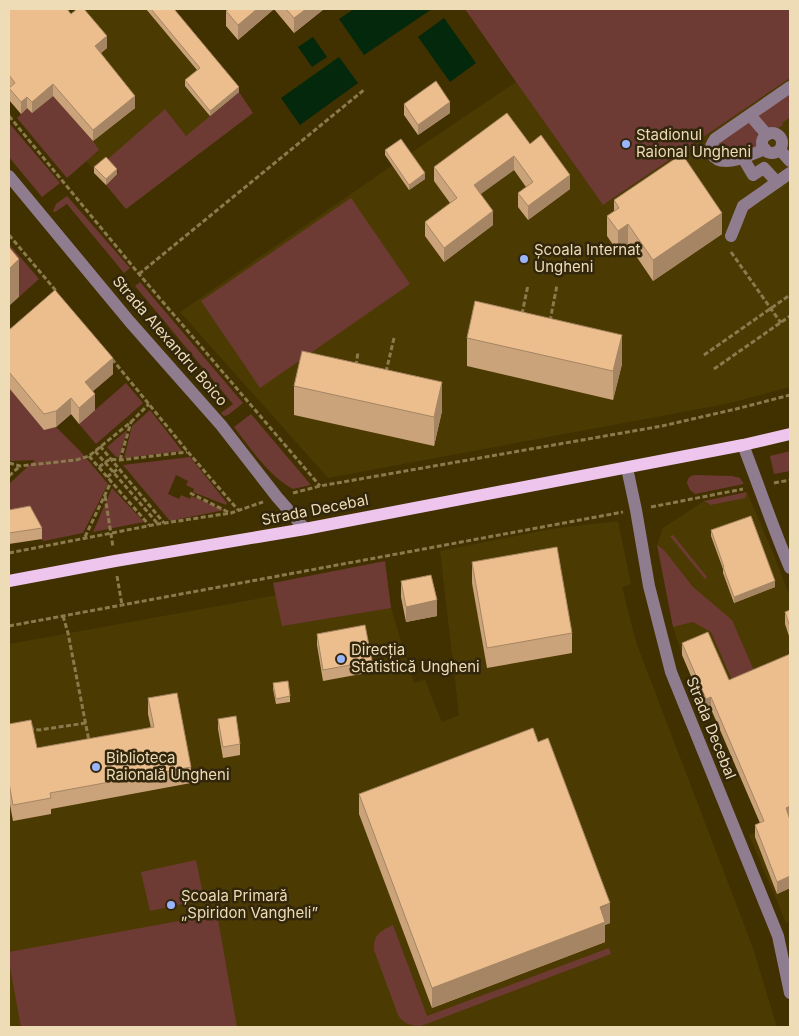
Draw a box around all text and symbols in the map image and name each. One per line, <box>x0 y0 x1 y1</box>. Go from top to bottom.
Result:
place label: Stadionul Raional Ungheni <box>636 125 751 161</box>
marker: Stadionul Raional Ungheni <box>620 138 632 150</box>
place label: Școala Internat Ungheni <box>534 240 641 276</box>
marker: Școala Internat Ungheni <box>518 253 530 265</box>
street label: Strada Alexandru Boico <box>109 272 232 410</box>
street label: Strada Decebal <box>260 490 370 529</box>
place label: Direcția Statistică Ungheni <box>351 640 480 676</box>
marker: Direcția Statistică Ungheni <box>335 653 347 665</box>
street label: Strada Decebal <box>682 674 741 782</box>
place label: Biblioteca Raională Ungheni <box>106 748 230 784</box>
marker: Biblioteca Raională Ungheni <box>90 761 102 773</box>
place label: Școala Primară „Spiridon Vangheli” <box>181 886 318 922</box>
marker: Școala Primară „Spiridon Vangheli” <box>165 899 177 911</box>

